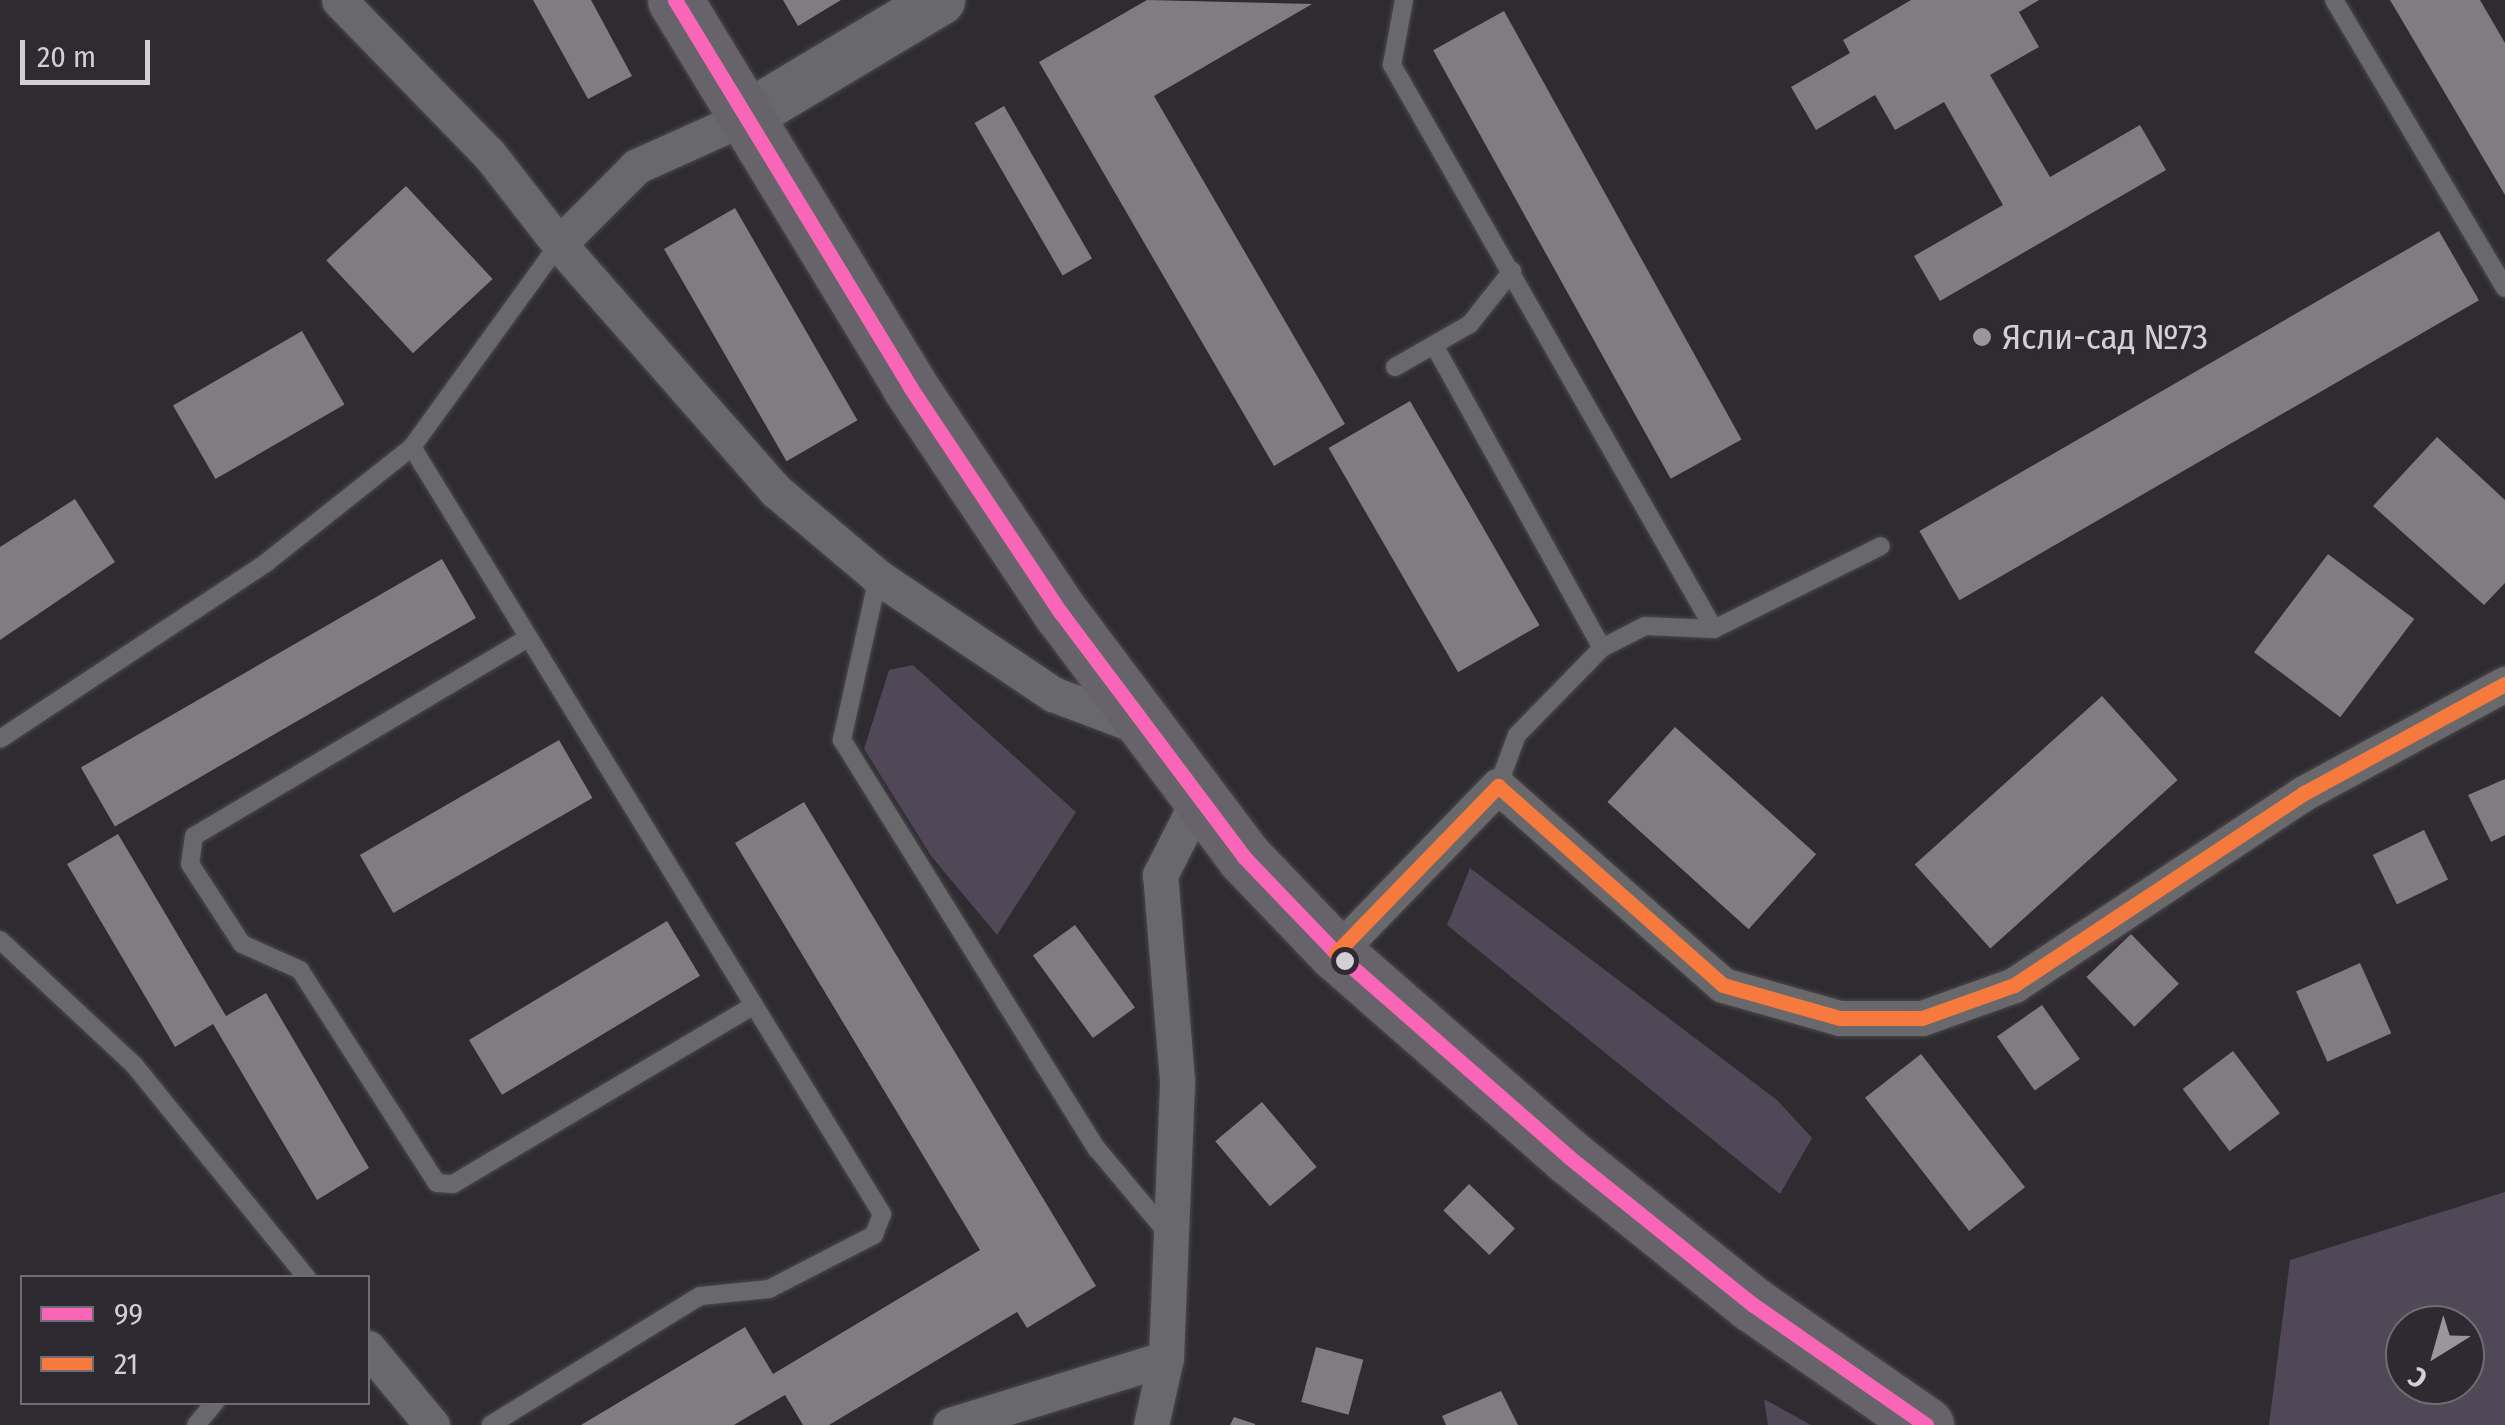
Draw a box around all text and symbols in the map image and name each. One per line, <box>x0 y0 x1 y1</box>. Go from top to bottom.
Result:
scale bar <box>25 20 155 82</box>
text: 20 m <box>37 39 96 75</box>
place label: Ясли-сад №73 <box>2002 316 2208 358</box>
marker: Ясли-сад №73 <box>1971 326 1993 348</box>
unlabelled marker <box>1335 951 1355 971</box>
legend <box>20 1275 370 1405</box>
text: 99 <box>114 1296 143 1332</box>
north arrow <box>2385 1305 2485 1405</box>
text: 21 <box>114 1346 138 1382</box>
text: С <box>2402 1360 2434 1395</box>

